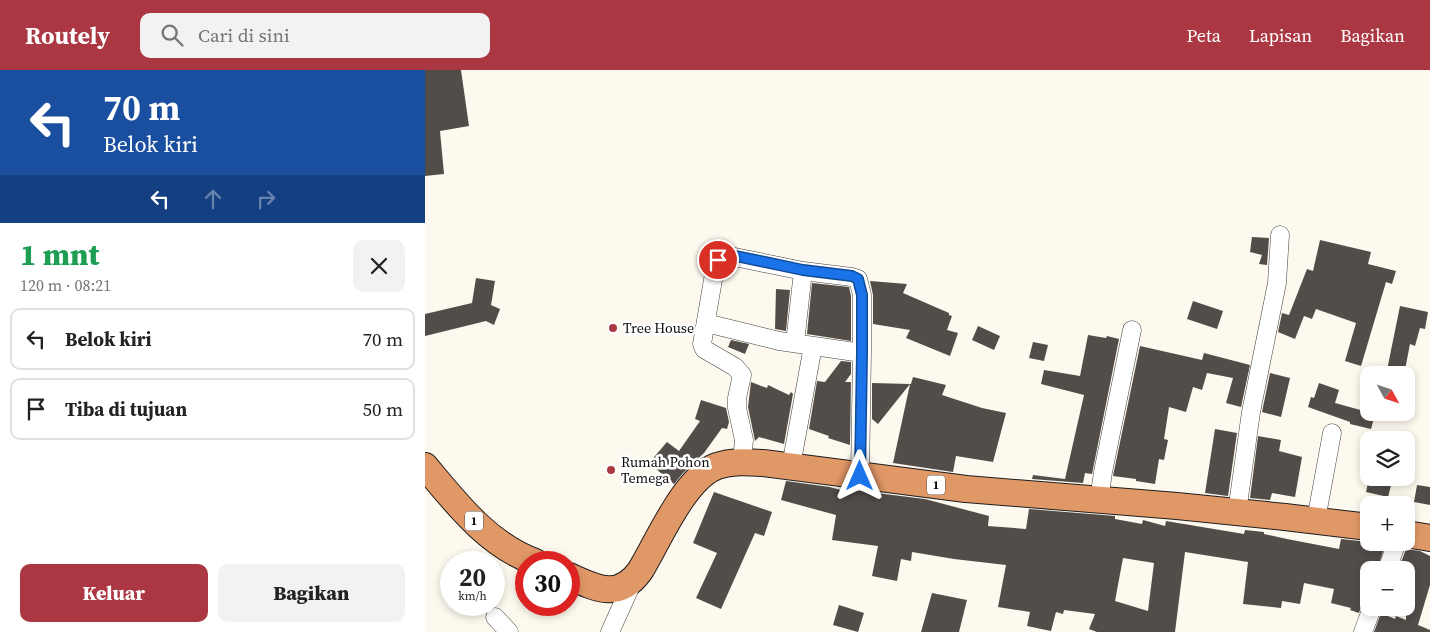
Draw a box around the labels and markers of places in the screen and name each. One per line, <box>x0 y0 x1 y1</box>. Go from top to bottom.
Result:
pin <box>697 239 739 281</box>
place label: Tree House <box>623 318 694 338</box>
marker: Tree House <box>607 322 619 334</box>
place label: Rumah Pohon Temega <box>621 452 710 488</box>
marker: Rumah Pohon Temega <box>605 464 617 476</box>

